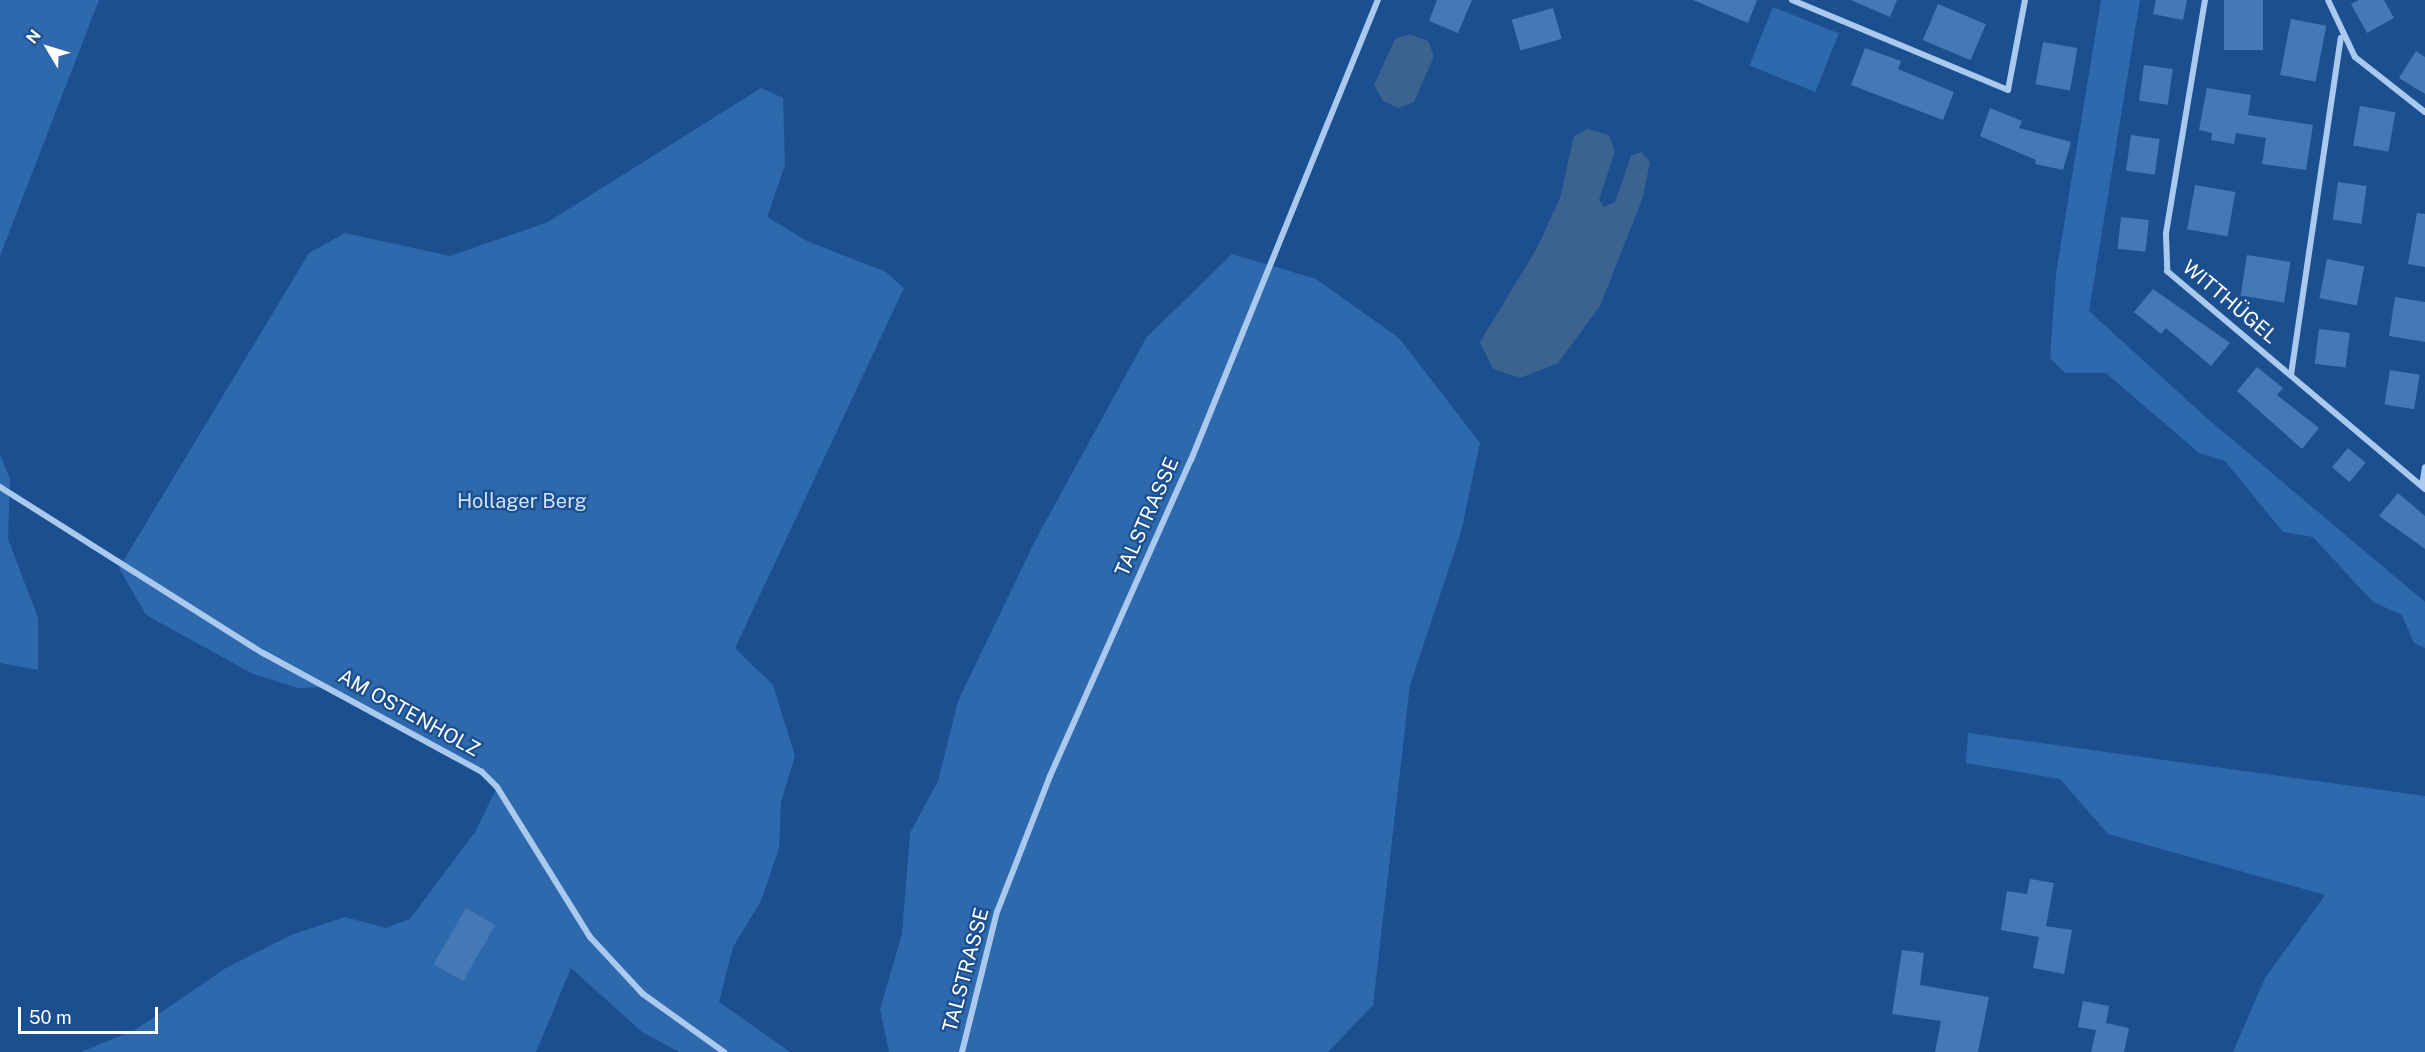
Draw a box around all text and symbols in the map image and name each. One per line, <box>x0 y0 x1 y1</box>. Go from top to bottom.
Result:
north arrow <box>18 18 78 78</box>
text: N <box>22 26 45 47</box>
street label: WITTHÜGEL <box>2177 255 2283 349</box>
street label: TALSTRASSE <box>1110 454 1184 580</box>
park label: Hollager Berg <box>457 489 587 513</box>
street label: AM OSTENHOLZ <box>334 664 484 762</box>
street label: TALSTRASSE <box>938 905 994 1035</box>
scale bar <box>21 995 160 1033</box>
text: 50 m <box>29 1007 72 1028</box>

